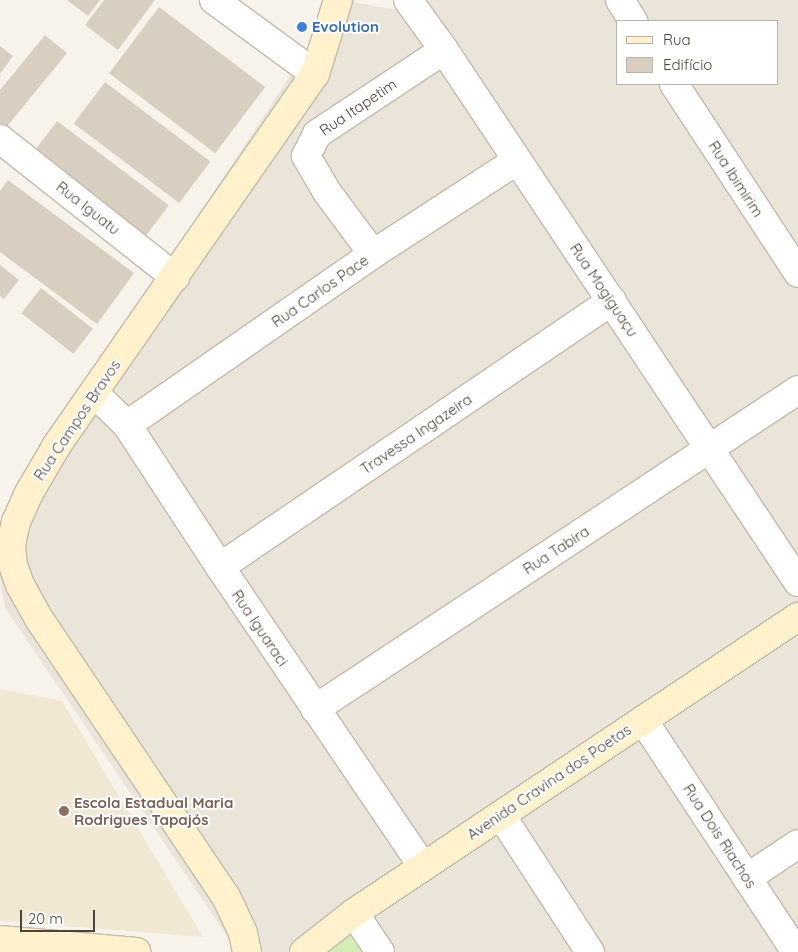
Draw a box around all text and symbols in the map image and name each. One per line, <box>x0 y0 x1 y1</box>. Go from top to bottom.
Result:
place label: Evolution <box>312 18 379 36</box>
legend <box>616 20 778 85</box>
marker: Evolution <box>296 21 308 33</box>
text: Rua <box>663 30 691 49</box>
text: Edifício <box>663 55 712 74</box>
street label: Rua Itapetim <box>316 75 400 139</box>
street label: Rua Ibimirim <box>705 138 767 220</box>
street label: Rua Iguatu <box>53 178 123 238</box>
street label: Rua Mogiguaçu <box>566 240 642 340</box>
street label: Rua Carlos Pace <box>268 251 372 331</box>
street label: Rua Campos Bravos <box>30 356 124 484</box>
street label: Travessa Ingazeira <box>357 390 475 478</box>
street label: Rua Tabira <box>520 522 592 578</box>
street label: Rua Iguaraci <box>228 587 292 669</box>
street label: Avenida Cravina dos Poetas <box>464 720 634 844</box>
street label: Rua Dois Riachos <box>680 781 760 891</box>
place label: Escola Estadual Maria Rodrigues Tapajós <box>74 793 233 828</box>
marker: Escola Estadual Maria Rodrigues Tapajós <box>58 805 70 817</box>
scale bar <box>22 900 98 932</box>
text: 20 m <box>28 909 63 928</box>

